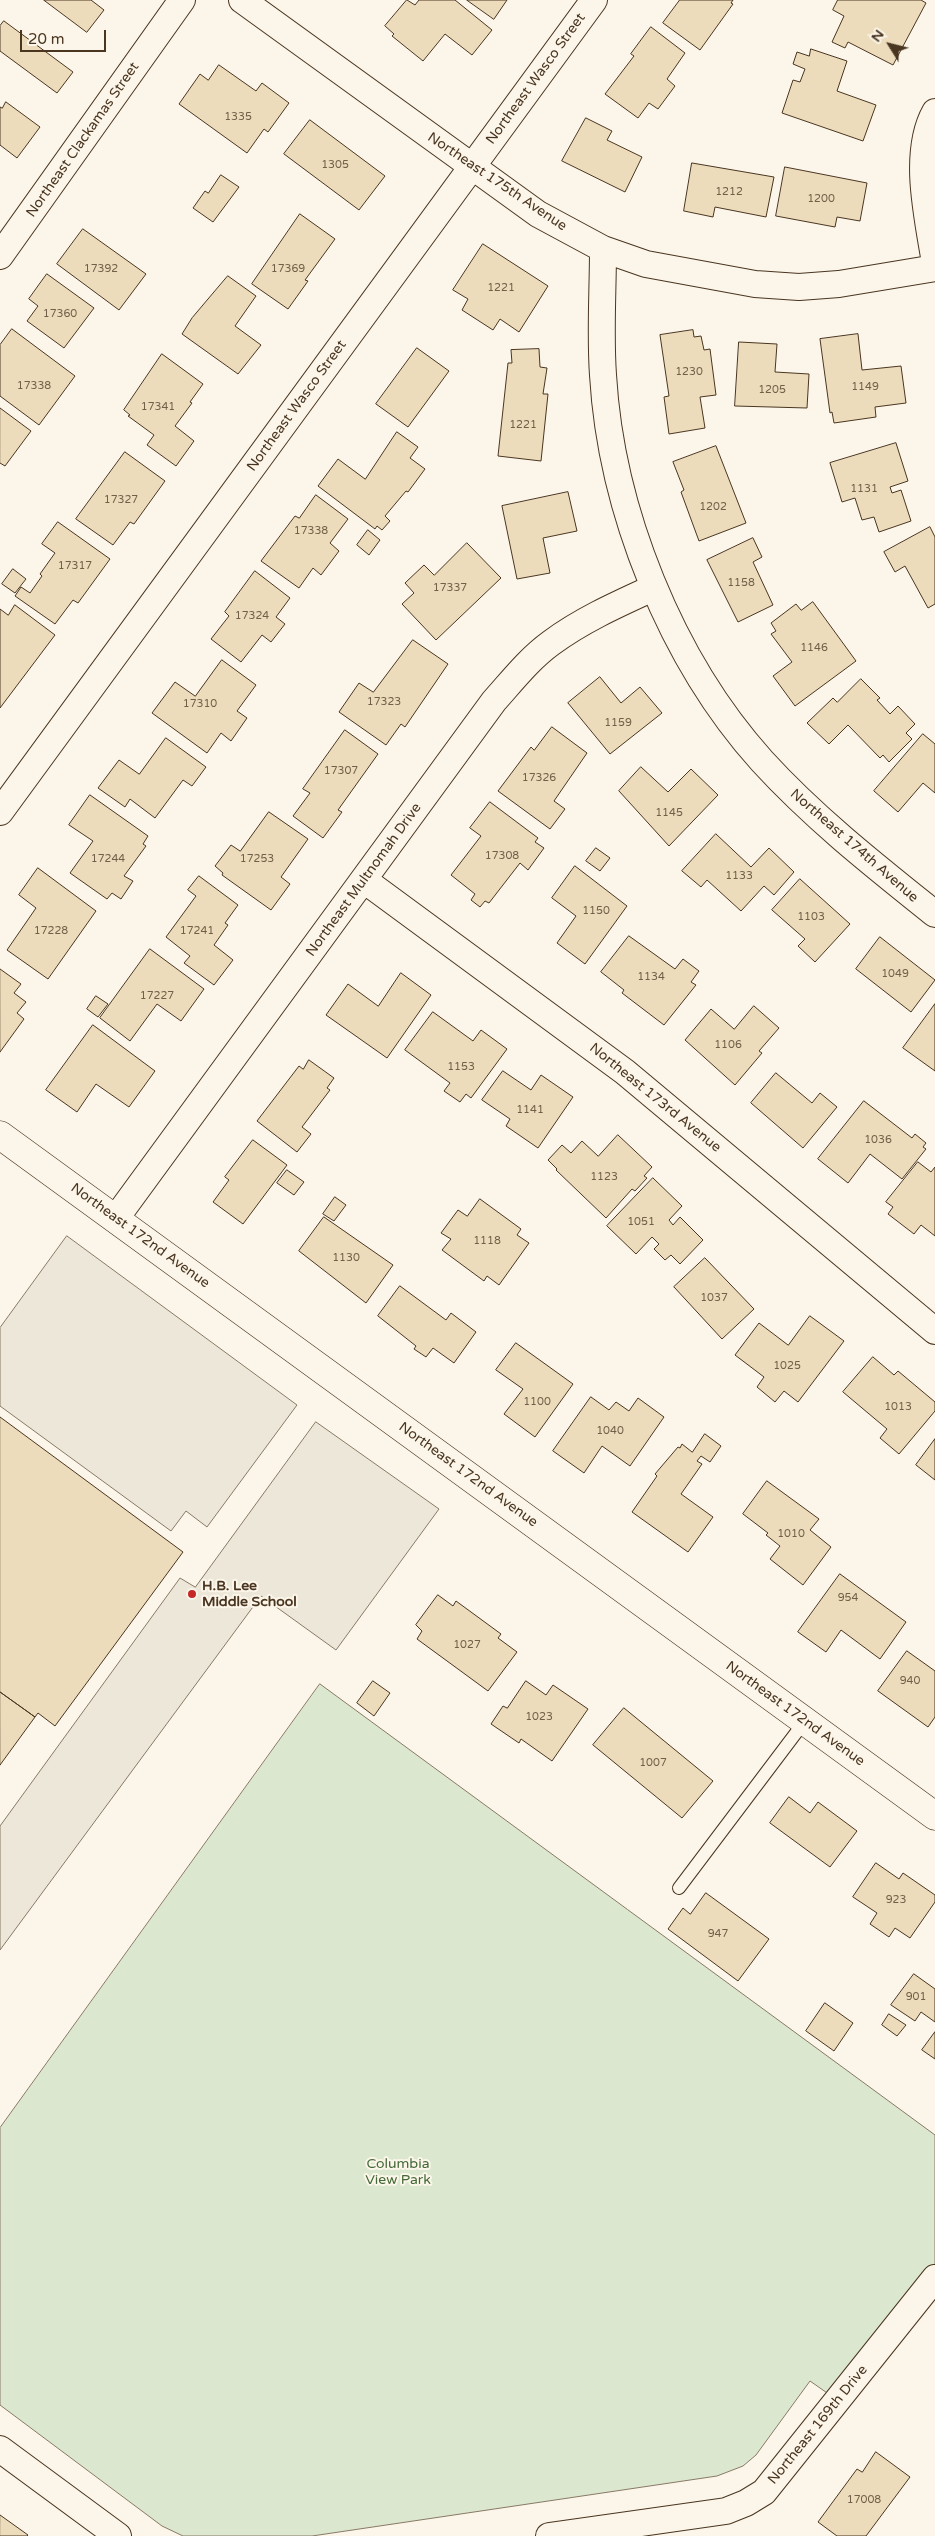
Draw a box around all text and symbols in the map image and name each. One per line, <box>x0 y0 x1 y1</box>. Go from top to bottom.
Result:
street label: Northeast Wasco Street <box>483 10 589 148</box>
scale bar <box>22 20 109 52</box>
north arrow <box>865 20 915 70</box>
text: N <box>867 26 888 45</box>
text: 20 m <box>28 30 65 48</box>
street label: Northeast Clackamas Street <box>23 59 143 221</box>
house number: 1335 <box>224 110 252 124</box>
street label: Northeast 175th Avenue <box>424 129 570 235</box>
house number: 1305 <box>321 158 349 172</box>
house number: 1212 <box>715 185 743 199</box>
house number: 1200 <box>807 192 835 206</box>
house number: 17392 <box>84 262 118 276</box>
house number: 17369 <box>271 262 305 276</box>
house number: 1221 <box>487 281 515 295</box>
house number: 17360 <box>43 307 77 321</box>
street label: Northeast Wasco Street <box>244 337 350 475</box>
house number: 1230 <box>675 365 703 379</box>
house number: 17338 <box>17 379 51 393</box>
house number: 1149 <box>851 380 879 394</box>
house number: 1205 <box>758 383 786 397</box>
house number: 17341 <box>141 400 175 414</box>
house number: 1221 <box>509 418 537 432</box>
house number: 1131 <box>850 482 878 496</box>
house number: 17327 <box>104 493 138 507</box>
house number: 1202 <box>699 500 727 514</box>
house number: 17338 <box>294 524 328 538</box>
house number: 17317 <box>58 559 92 573</box>
house number: 1158 <box>727 576 755 590</box>
house number: 17337 <box>433 581 467 595</box>
house number: 17324 <box>235 609 269 623</box>
house number: 1146 <box>800 641 828 655</box>
house number: 17323 <box>367 695 401 709</box>
house number: 17310 <box>183 697 217 711</box>
house number: 1159 <box>604 716 632 730</box>
house number: 17307 <box>324 764 358 778</box>
house number: 17326 <box>522 771 556 785</box>
street label: Northeast 174th Avenue <box>787 786 921 906</box>
street label: Northeast Multnomah Drive <box>303 800 425 960</box>
house number: 1145 <box>655 806 683 820</box>
house number: 17308 <box>485 849 519 863</box>
house number: 17244 <box>91 852 125 866</box>
house number: 17253 <box>240 852 274 866</box>
house number: 1133 <box>725 869 753 883</box>
house number: 1150 <box>582 904 610 918</box>
house number: 1103 <box>797 910 825 924</box>
house number: 17228 <box>34 924 68 938</box>
house number: 17241 <box>180 924 214 938</box>
house number: 1049 <box>881 967 909 981</box>
house number: 1134 <box>637 970 665 984</box>
house number: 17227 <box>140 989 174 1003</box>
house number: 1106 <box>714 1038 742 1052</box>
street label: Northeast 173rd Avenue <box>586 1040 724 1156</box>
house number: 1153 <box>447 1060 475 1074</box>
house number: 1141 <box>516 1103 544 1117</box>
house number: 1036 <box>864 1133 892 1147</box>
house number: 1123 <box>590 1170 618 1184</box>
street label: Northeast 172nd Avenue <box>67 1180 213 1292</box>
house number: 1051 <box>627 1215 655 1229</box>
house number: 1118 <box>473 1234 501 1248</box>
house number: 1130 <box>332 1251 360 1265</box>
house number: 1037 <box>700 1291 728 1305</box>
house number: 1025 <box>773 1359 801 1373</box>
house number: 1100 <box>523 1395 551 1409</box>
house number: 1013 <box>884 1400 912 1414</box>
street label: Northeast 172nd Avenue <box>395 1419 541 1531</box>
house number: 1040 <box>596 1424 624 1438</box>
house number: 1010 <box>777 1527 805 1541</box>
place label: H.B. Lee Middle School <box>202 1578 297 1610</box>
marker: H.B. Lee Middle School <box>186 1588 198 1600</box>
house number: 954 <box>838 1591 858 1605</box>
house number: 1027 <box>453 1638 481 1652</box>
street label: Northeast 172nd Avenue <box>722 1658 868 1770</box>
house number: 940 <box>900 1674 920 1688</box>
house number: 1023 <box>525 1710 553 1724</box>
house number: 1007 <box>639 1756 667 1770</box>
house number: 923 <box>886 1893 906 1907</box>
house number: 947 <box>708 1927 728 1941</box>
house number: 901 <box>906 1990 926 2004</box>
park label: Columbia View Park <box>365 2156 431 2188</box>
street label: Northeast 169th Drive <box>765 2362 871 2488</box>
house number: 17008 <box>847 2493 881 2507</box>

